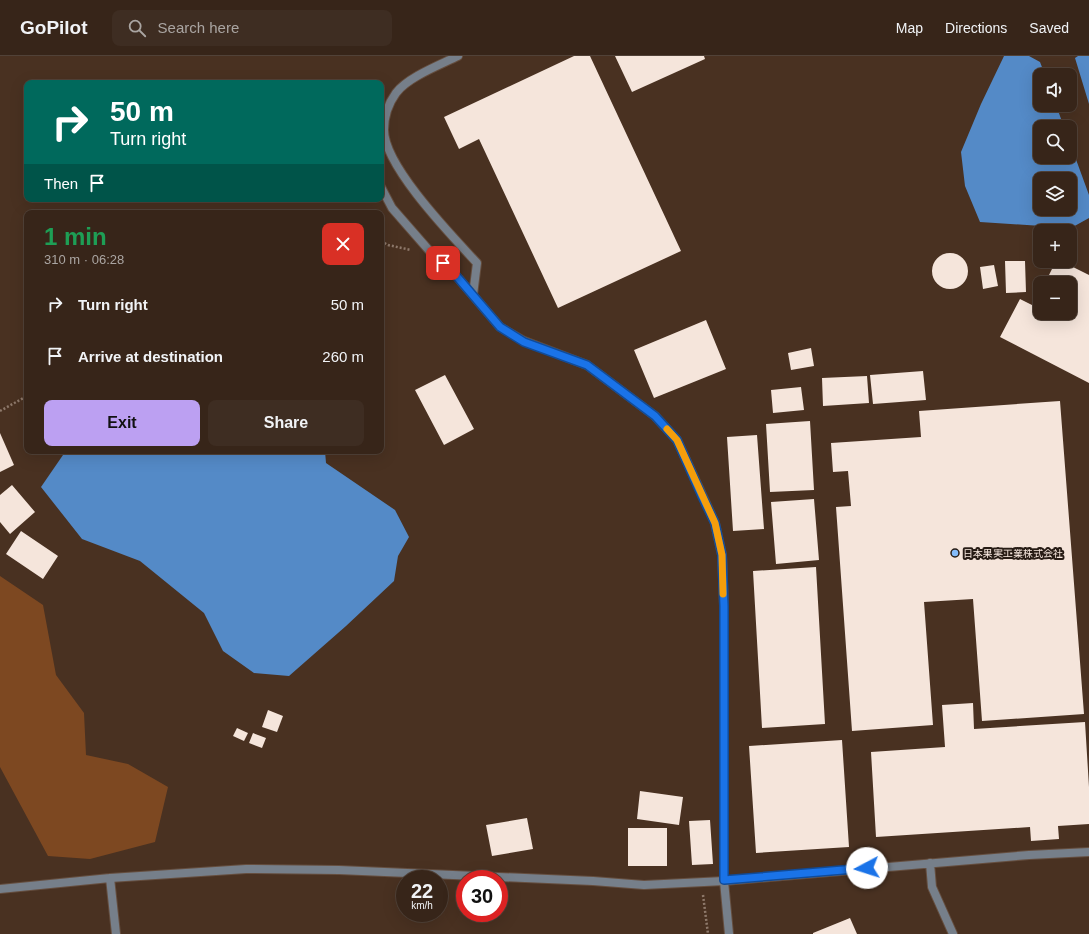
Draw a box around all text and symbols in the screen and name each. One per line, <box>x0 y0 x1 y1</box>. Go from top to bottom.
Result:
search box <box>112 10 392 46</box>
text: GoPilot <box>20 17 88 38</box>
icon: search <box>126 17 148 39</box>
text: Search here <box>158 19 239 36</box>
text: Map <box>896 20 923 36</box>
text: Directions <box>945 20 1007 36</box>
text: Saved <box>1029 20 1069 36</box>
map controls <box>1033 68 1077 320</box>
button: sound <box>1033 68 1077 112</box>
icon: right <box>44 96 96 148</box>
text: 50 m <box>110 96 174 127</box>
button: search <box>1033 120 1077 164</box>
text: Turn right <box>110 129 186 149</box>
icon: arrive <box>86 172 108 194</box>
button: layers <box>1033 172 1077 216</box>
text: Then <box>44 175 78 192</box>
text: 1 min <box>44 223 107 250</box>
button: close <box>322 223 364 265</box>
button: + <box>1033 224 1077 268</box>
pin <box>426 246 460 280</box>
text: 310 m · 06:28 <box>44 252 124 267</box>
icon: arrive <box>432 252 454 274</box>
button: − <box>1033 276 1077 320</box>
icon: right <box>44 293 66 315</box>
text: Turn right <box>78 296 148 313</box>
text: 50 m <box>331 296 364 313</box>
icon: arrive <box>44 345 66 367</box>
text: Arrive at destination <box>78 348 223 365</box>
text: 260 m <box>322 348 364 365</box>
button: Exit <box>44 400 200 446</box>
button: Share <box>208 400 364 446</box>
marker: 日本果実工業株式会社 <box>950 548 960 558</box>
place label: 日本果実工業株式会社 <box>963 548 1063 559</box>
position arrow <box>846 847 888 889</box>
speed limit sign: 30 <box>456 870 508 922</box>
text: 22 <box>411 880 433 902</box>
text: km/h <box>411 900 433 911</box>

